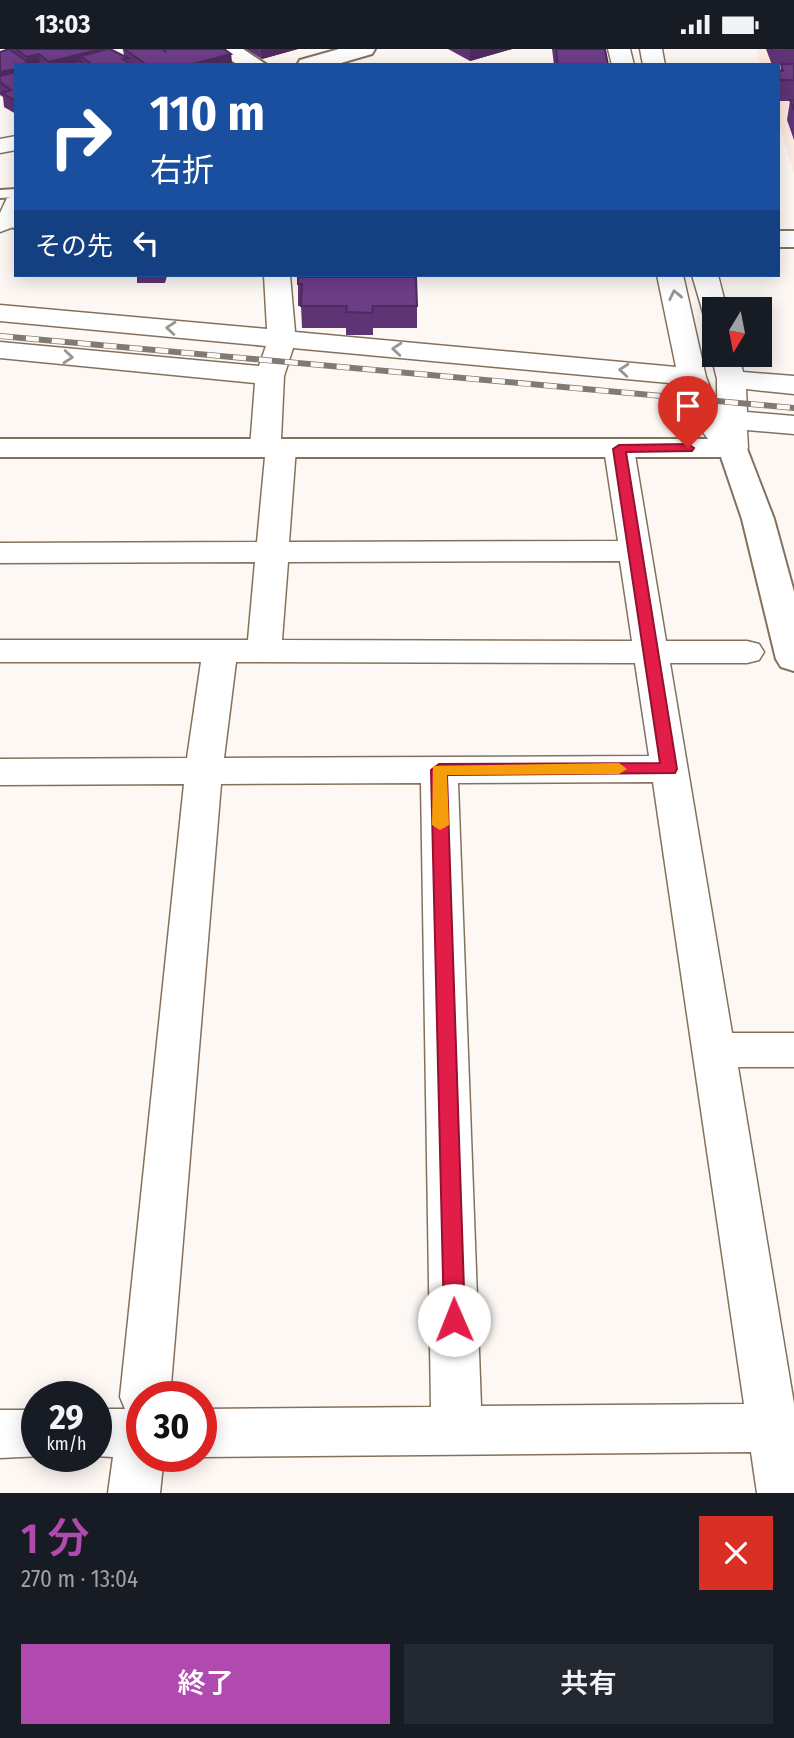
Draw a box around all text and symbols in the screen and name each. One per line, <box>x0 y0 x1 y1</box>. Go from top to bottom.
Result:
text: 13:03 <box>35 9 90 40</box>
text: 110 m <box>150 84 265 143</box>
icon: right <box>35 91 126 182</box>
text: 右折 <box>150 151 214 189</box>
icon: left <box>127 224 165 262</box>
text: その先 <box>35 231 113 262</box>
one-way arrow <box>668 289 683 301</box>
north arrow <box>702 297 772 367</box>
map controls <box>702 297 772 367</box>
one-way arrow <box>165 321 177 336</box>
one-way arrow <box>392 342 403 357</box>
one-way arrow <box>62 349 74 364</box>
one-way arrow <box>618 363 630 378</box>
pin <box>658 376 718 448</box>
icon: arrive <box>669 387 707 425</box>
position arrow <box>417 1283 491 1357</box>
speed limit sign: 30 <box>126 1381 217 1472</box>
text: 29 <box>49 1396 84 1438</box>
text: km/h <box>46 1433 87 1455</box>
text: 1 分 <box>21 1514 90 1564</box>
button: close <box>699 1516 773 1590</box>
text: 270 m · 13:04 <box>21 1565 138 1593</box>
button: 終了 <box>21 1644 390 1724</box>
button: 共有 <box>404 1644 773 1724</box>

